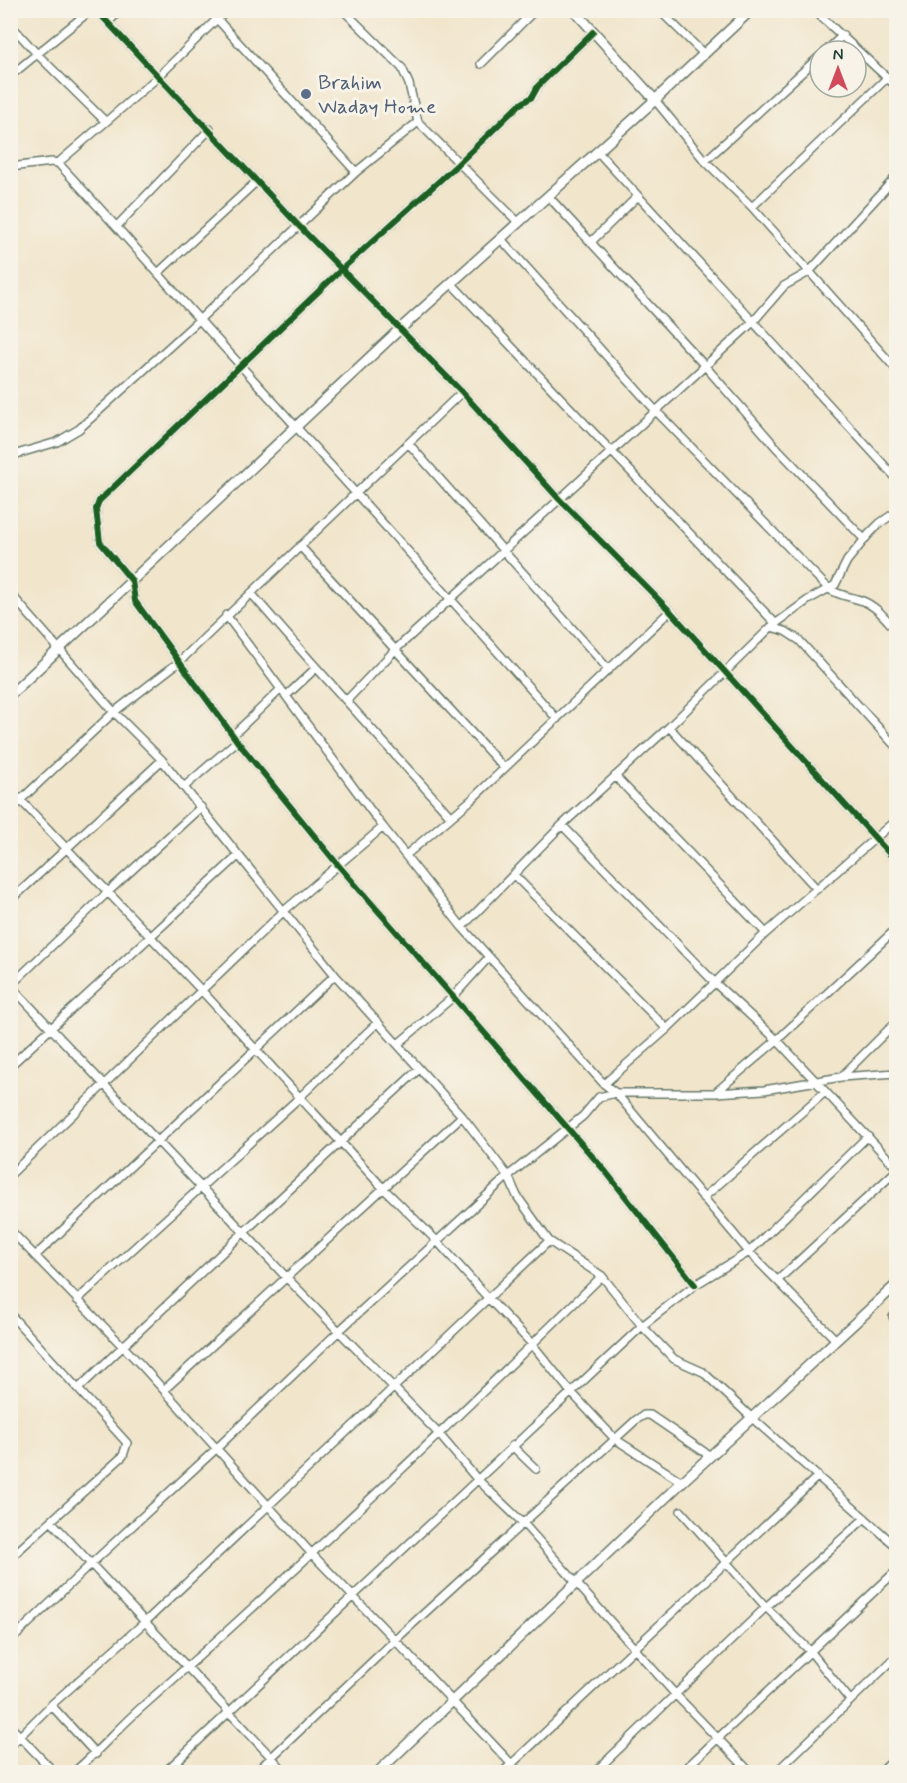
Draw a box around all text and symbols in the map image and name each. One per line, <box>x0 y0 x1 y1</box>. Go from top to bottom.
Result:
north arrow <box>808 39 868 99</box>
text: N <box>833 45 843 66</box>
place label: Brahim Waday Home <box>318 69 436 121</box>
marker: Brahim Waday Home <box>299 87 313 101</box>

